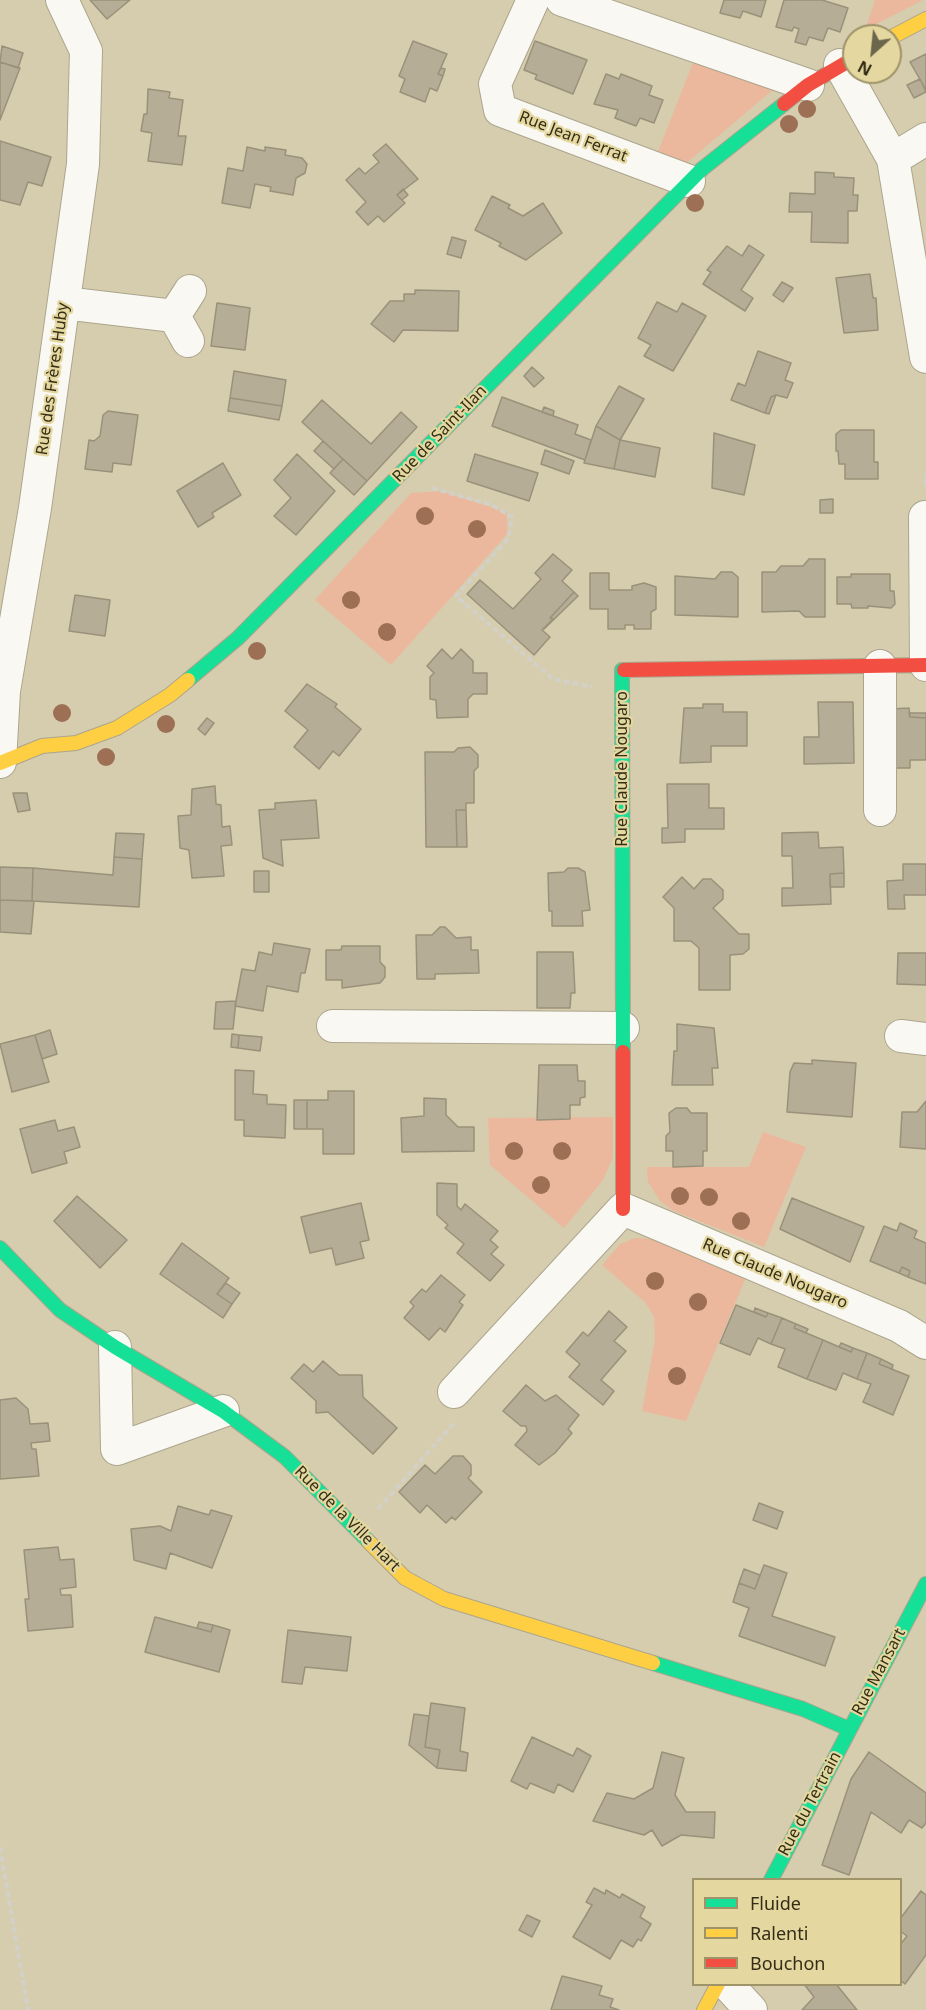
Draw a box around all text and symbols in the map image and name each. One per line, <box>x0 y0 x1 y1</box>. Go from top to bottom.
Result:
north arrow <box>842 24 902 84</box>
text: N <box>854 56 876 81</box>
street label: Rue Jean Ferrat <box>516 108 630 166</box>
street label: Rue des Frères Huby <box>33 301 73 457</box>
street label: Rue de Saint-Ilan <box>389 382 491 486</box>
street label: Rue Claude Nougaro <box>612 691 632 847</box>
street label: Rue Claude Nougaro <box>700 1235 850 1313</box>
street label: Rue de la Ville Hart <box>290 1462 404 1576</box>
street label: Rue Mansart <box>848 1625 910 1719</box>
street label: Rue du Tertrain <box>774 1749 846 1859</box>
legend <box>692 1878 902 1986</box>
text: Fluide <box>750 1891 801 1915</box>
text: Ralenti <box>750 1921 808 1945</box>
text: Bouchon <box>750 1951 826 1975</box>

